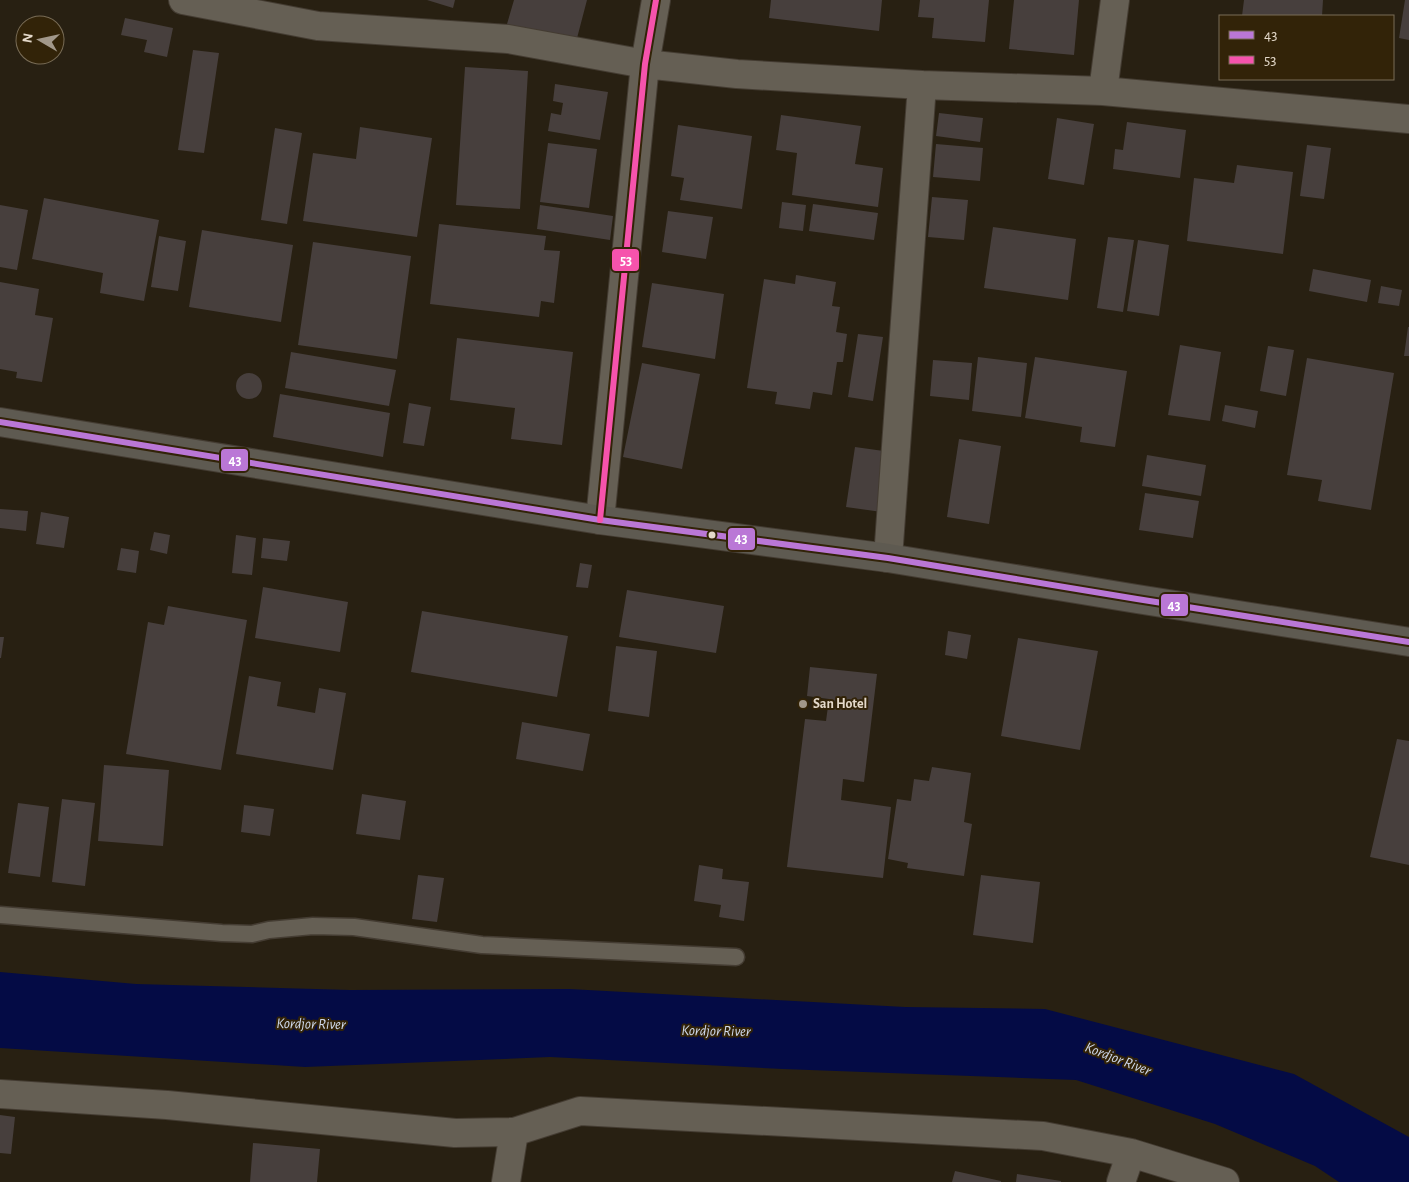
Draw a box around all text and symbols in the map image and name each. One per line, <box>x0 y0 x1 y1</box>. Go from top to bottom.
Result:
north arrow <box>15 15 65 65</box>
legend <box>1219 15 1394 80</box>
text: 43 <box>1264 28 1277 43</box>
text: N <box>20 32 36 44</box>
text: 53 <box>1264 53 1276 68</box>
line badge: 53 <box>611 248 640 272</box>
text: 53 <box>620 254 632 268</box>
line badge: 43 <box>220 448 249 472</box>
text: 43 <box>228 454 242 468</box>
line badge: 43 <box>727 527 756 551</box>
unlabelled marker <box>707 530 717 540</box>
text: 43 <box>734 532 748 546</box>
line badge: 43 <box>1160 593 1189 617</box>
text: 43 <box>1167 599 1181 613</box>
place label: San Hotel <box>813 697 867 711</box>
marker: San Hotel <box>797 698 809 710</box>
water label: Kordjor River <box>276 1016 347 1032</box>
water label: Kordjor River <box>681 1023 752 1039</box>
water label: Kordjor River <box>1083 1040 1154 1079</box>

